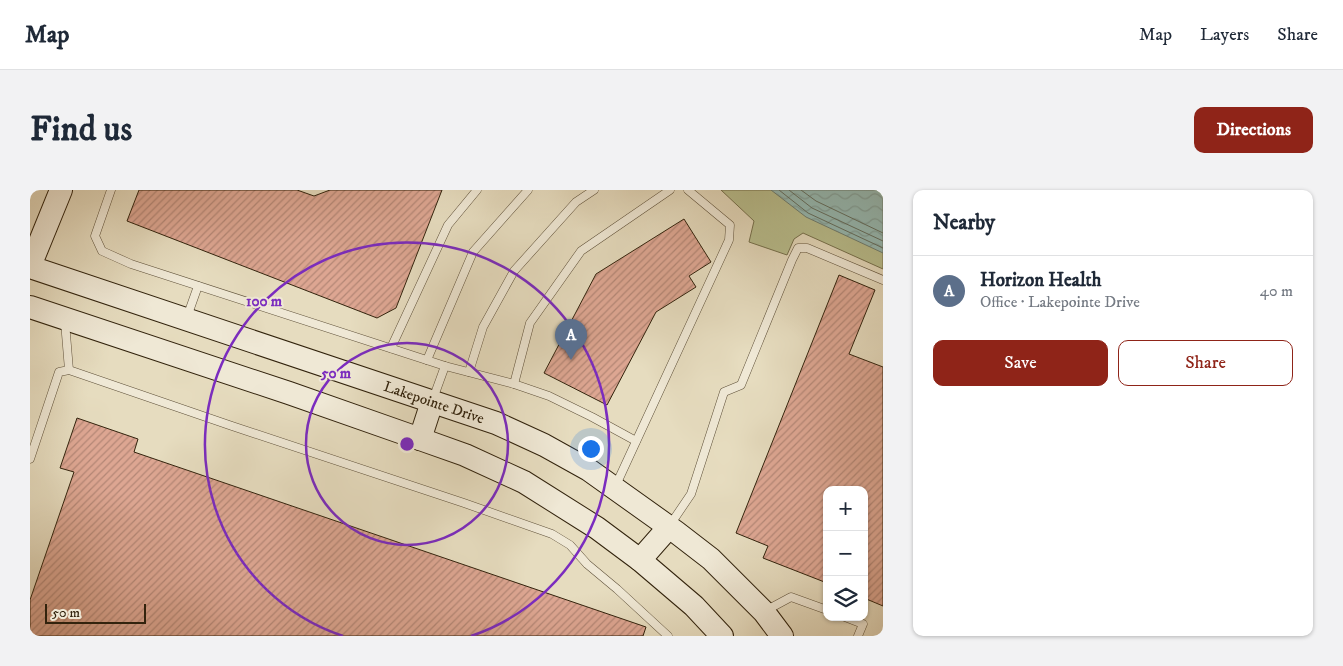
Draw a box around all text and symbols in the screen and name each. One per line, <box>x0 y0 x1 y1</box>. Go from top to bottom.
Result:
text: Map <box>25 20 69 50</box>
text: Map <box>1139 24 1172 46</box>
text: Layers <box>1200 24 1249 46</box>
text: Share <box>1277 24 1318 46</box>
button: Directions <box>1194 107 1313 153</box>
text: Find us <box>30 108 132 152</box>
text: Nearby <box>933 210 995 236</box>
text: Horizon Health <box>980 269 1102 292</box>
text: A <box>944 281 954 301</box>
text: 40 m <box>1260 281 1293 301</box>
text: 100 m <box>246 292 283 311</box>
text: Office · Lakepointe Drive <box>980 292 1140 312</box>
pin: A <box>555 319 587 360</box>
button: Save <box>933 340 1108 386</box>
button: Share <box>1118 340 1293 386</box>
text: 50 m <box>320 364 352 383</box>
street label: Lakepointe Drive <box>381 377 487 428</box>
centre of rings <box>398 435 416 453</box>
your location <box>578 436 604 462</box>
map controls <box>823 486 868 621</box>
button: + <box>823 486 868 531</box>
button: − <box>823 531 868 576</box>
button: layers <box>823 576 868 621</box>
scale bar <box>45 601 146 624</box>
text: 50 m <box>52 604 80 622</box>

